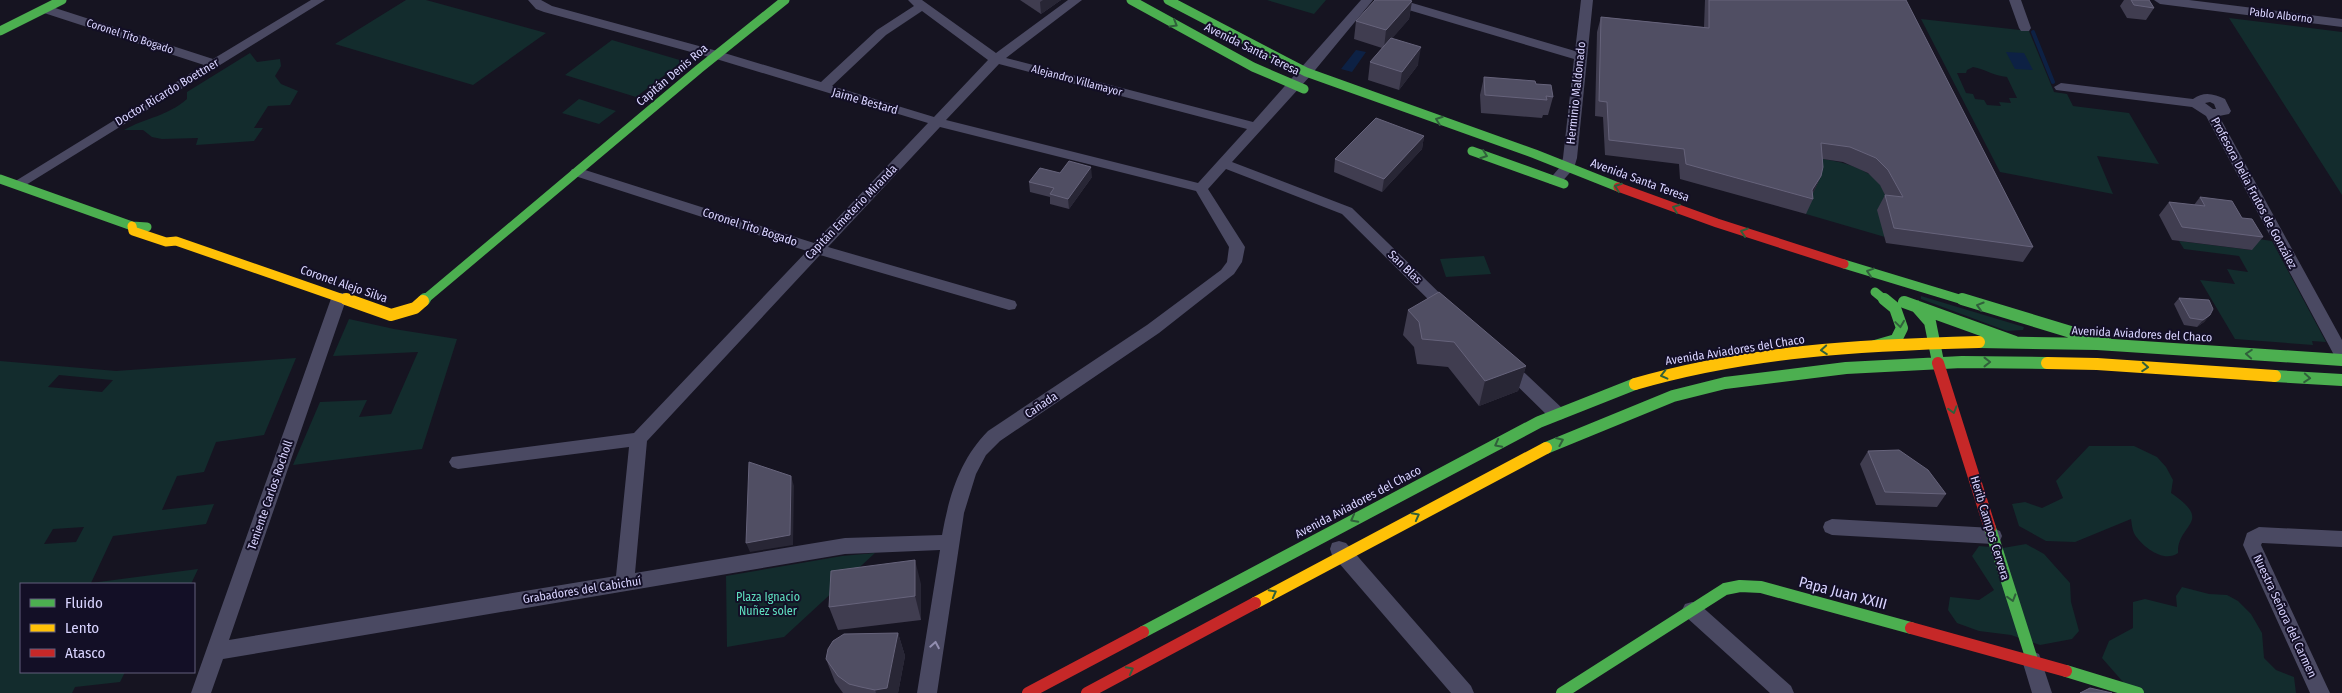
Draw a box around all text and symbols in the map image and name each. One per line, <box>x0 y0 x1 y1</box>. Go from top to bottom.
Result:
street label: Pablo Alborno <box>2249 5 2313 26</box>
street label: Coronel Tito Bogado <box>85 16 175 57</box>
one-way arrow <box>1168 18 1177 28</box>
street label: Avenida Santa Teresa <box>1202 20 1302 78</box>
street label: Capitán Denis Roa <box>634 41 711 109</box>
street label: Herminio Maldonado <box>1564 41 1588 145</box>
street label: Doctor Ricardo Boettner <box>113 55 222 129</box>
street label: Alejandro Villamayor <box>1030 62 1124 99</box>
street label: Jaime Bestard <box>830 85 900 117</box>
street label: Profesora Delia Frutos de González <box>2208 115 2300 271</box>
one-way arrow <box>1436 116 1444 126</box>
one-way arrow <box>1479 149 1488 159</box>
street label: Avenida Santa Teresa <box>1589 156 1691 204</box>
street label: Capitán Emeterio Miranda <box>802 161 900 262</box>
one-way arrow <box>1615 183 1623 193</box>
one-way arrow <box>1673 204 1681 214</box>
street label: Coronel Tito Bogado <box>701 205 799 249</box>
one-way arrow <box>1740 227 1749 237</box>
street label: San Blas <box>1385 248 1425 286</box>
street label: Coronel Alejo Silva <box>299 263 389 305</box>
one-way arrow <box>1866 268 1874 278</box>
one-way arrow <box>1976 302 1985 312</box>
one-way arrow <box>1894 320 1905 328</box>
street label: Avenida Aviadores del Chaco <box>2071 323 2213 345</box>
street label: Avenida Aviadores del Chaco <box>1664 332 1806 368</box>
one-way arrow <box>1820 344 1828 355</box>
one-way arrow <box>2245 349 2253 360</box>
one-way arrow <box>1984 357 1991 367</box>
one-way arrow <box>2142 361 2150 372</box>
one-way arrow <box>1660 369 1669 380</box>
one-way arrow <box>2304 373 2312 384</box>
street label: Cañada <box>1022 389 1060 421</box>
one-way arrow <box>1947 405 1957 413</box>
one-way arrow <box>1494 437 1503 447</box>
one-way arrow <box>1555 437 1564 448</box>
street label: Teniente Carlos Rocholl <box>245 438 295 552</box>
street label: Avenida Aviadores del Chaco <box>1293 463 1423 541</box>
street label: Herib Campos Cervera <box>1967 474 2013 582</box>
one-way arrow <box>1411 512 1420 522</box>
one-way arrow <box>1351 513 1360 523</box>
street label: Nuestra Señora del Carmen <box>2250 552 2320 680</box>
street label: Papa Juan XXIII <box>1797 573 1889 613</box>
street label: Grabadores del Cabichuí <box>522 574 642 606</box>
legend <box>20 583 195 673</box>
one-way arrow <box>1268 589 1277 599</box>
park label: Plaza Ignacio Nuñez soler <box>736 590 800 618</box>
one-way arrow <box>2007 593 2017 602</box>
text: Fluido <box>65 594 103 612</box>
text: Lento <box>65 619 99 637</box>
one-way arrow <box>930 641 940 649</box>
text: Atasco <box>65 644 105 662</box>
one-way arrow <box>1125 666 1134 676</box>

